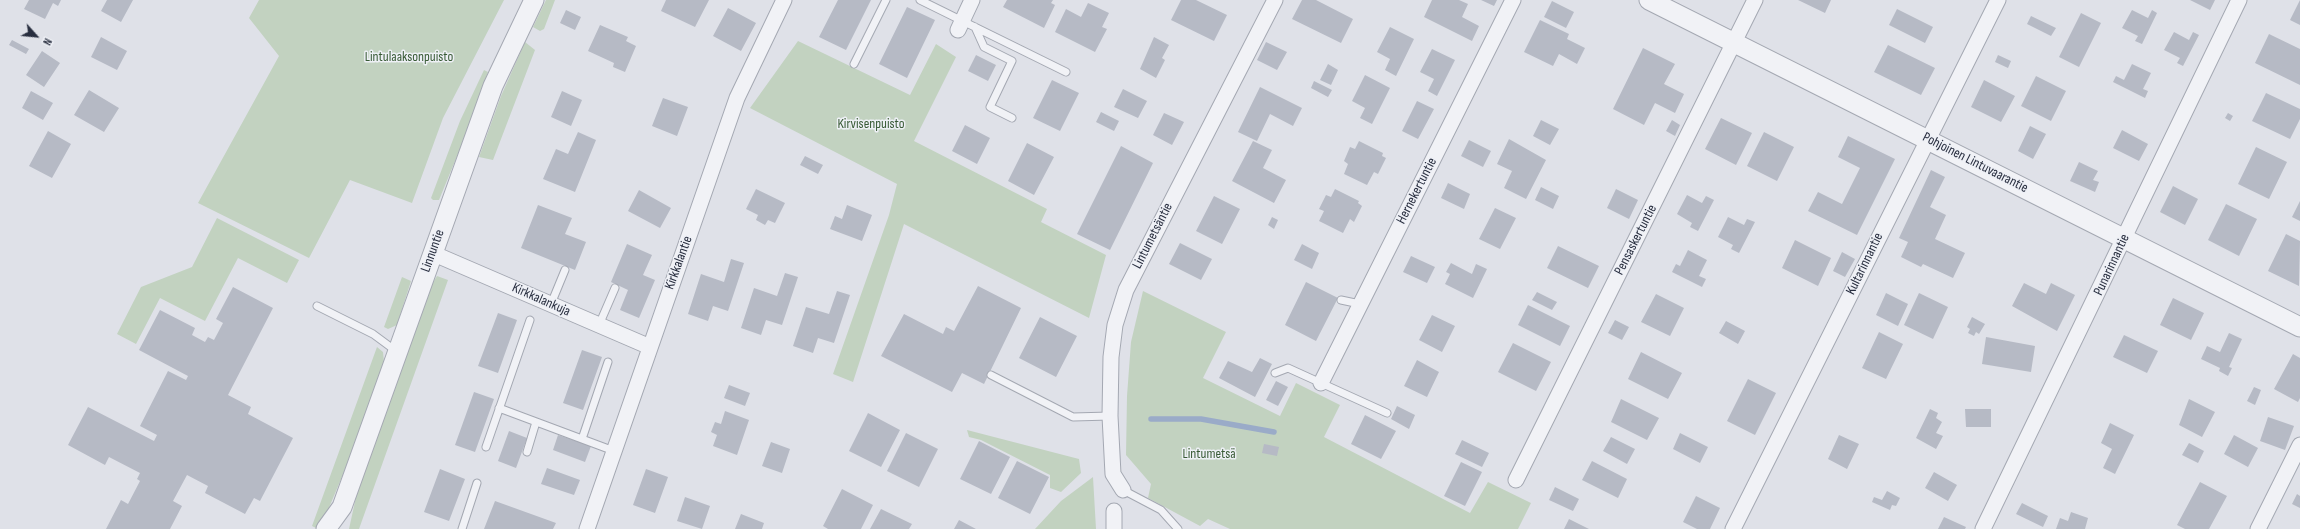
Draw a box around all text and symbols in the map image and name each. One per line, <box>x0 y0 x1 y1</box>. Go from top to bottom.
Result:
north arrow <box>16 16 56 56</box>
text: N <box>40 36 54 47</box>
park label: Lintulaaksonpuisto <box>365 49 453 65</box>
park label: Kirvisenpuisto <box>837 116 905 132</box>
street label: Pohjoinen Lintuvaarantie <box>1919 129 2031 197</box>
street label: Hernekertuntie <box>1393 155 1441 227</box>
street label: Lintumetsäntie <box>1129 200 1177 272</box>
street label: Pensaskertuntie <box>1611 202 1661 278</box>
street label: Linnuntie <box>418 227 448 275</box>
street label: Kultarinnantie <box>1843 230 1887 298</box>
street label: Punarinnantie <box>2090 232 2134 298</box>
street label: Kirkkalantie <box>662 234 696 292</box>
street label: Kirkkalankuja <box>509 280 573 320</box>
park label: Lintumetsä <box>1182 446 1236 462</box>

